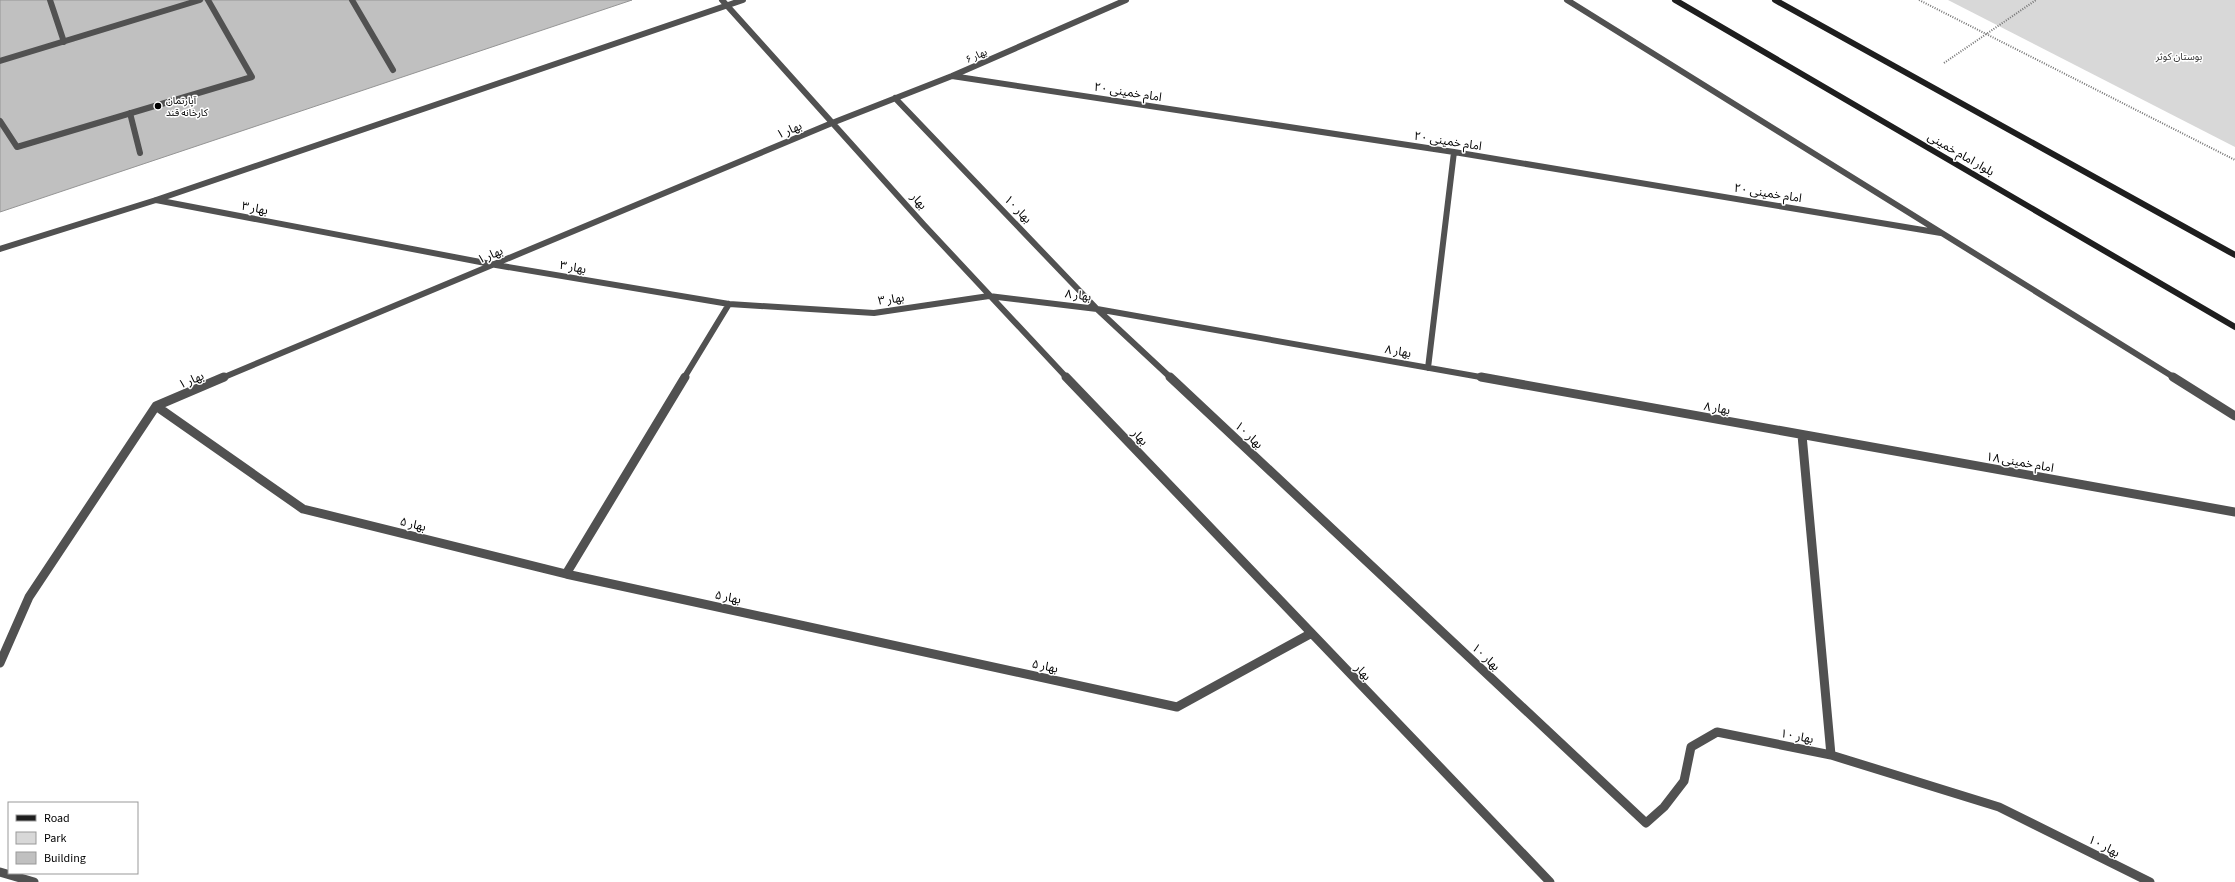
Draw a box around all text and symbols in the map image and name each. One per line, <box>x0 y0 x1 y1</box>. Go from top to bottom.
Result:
street label: بهار ۶ <box>963 45 990 67</box>
park label: بوستان کوثر <box>2155 50 2203 64</box>
street label: امام خمینی ۲۰ <box>1093 79 1163 106</box>
place label: آپارتمان کارخانه قند <box>166 94 209 120</box>
marker: آپارتمان کارخانه قند <box>153 101 163 111</box>
street label: بهار ۱ <box>774 117 805 143</box>
street label: امام خمینی ۲۰ <box>1413 128 1483 155</box>
street label: بلوار امام خمینی <box>1924 128 1997 180</box>
street label: امام خمینی ۲۰ <box>1733 180 1803 207</box>
street label: بهار <box>906 189 931 213</box>
street label: بهار ۱۰ <box>1000 191 1035 227</box>
street label: بهار ۳ <box>240 198 270 219</box>
street label: بهار ۱ <box>475 242 506 268</box>
street label: بهار ۳ <box>558 257 587 278</box>
street label: بهار ۸ <box>1064 285 1092 306</box>
street label: بهار ۳ <box>877 289 905 310</box>
street label: بهار ۸ <box>1383 341 1412 362</box>
street label: بهار ۱ <box>176 367 207 393</box>
street label: بهار ۸ <box>1702 398 1731 419</box>
street label: بهار ۱۰ <box>1231 418 1267 453</box>
street label: بهار <box>1127 425 1152 449</box>
street label: امام خمینی ۱۸ <box>1985 448 2055 477</box>
street label: بهار ۵ <box>398 513 428 536</box>
street label: بهار ۵ <box>713 586 743 609</box>
street label: بهار ۱۰ <box>1468 640 1504 675</box>
street label: بهار ۵ <box>1030 655 1060 678</box>
street label: بهار <box>1350 660 1375 684</box>
street label: بهار ۱۰ <box>1779 725 1815 748</box>
legend <box>8 802 138 874</box>
text: Road <box>44 810 70 827</box>
text: Park <box>44 830 66 847</box>
street label: بهار ۱۰ <box>2085 831 2122 862</box>
text: Building <box>44 850 86 867</box>

